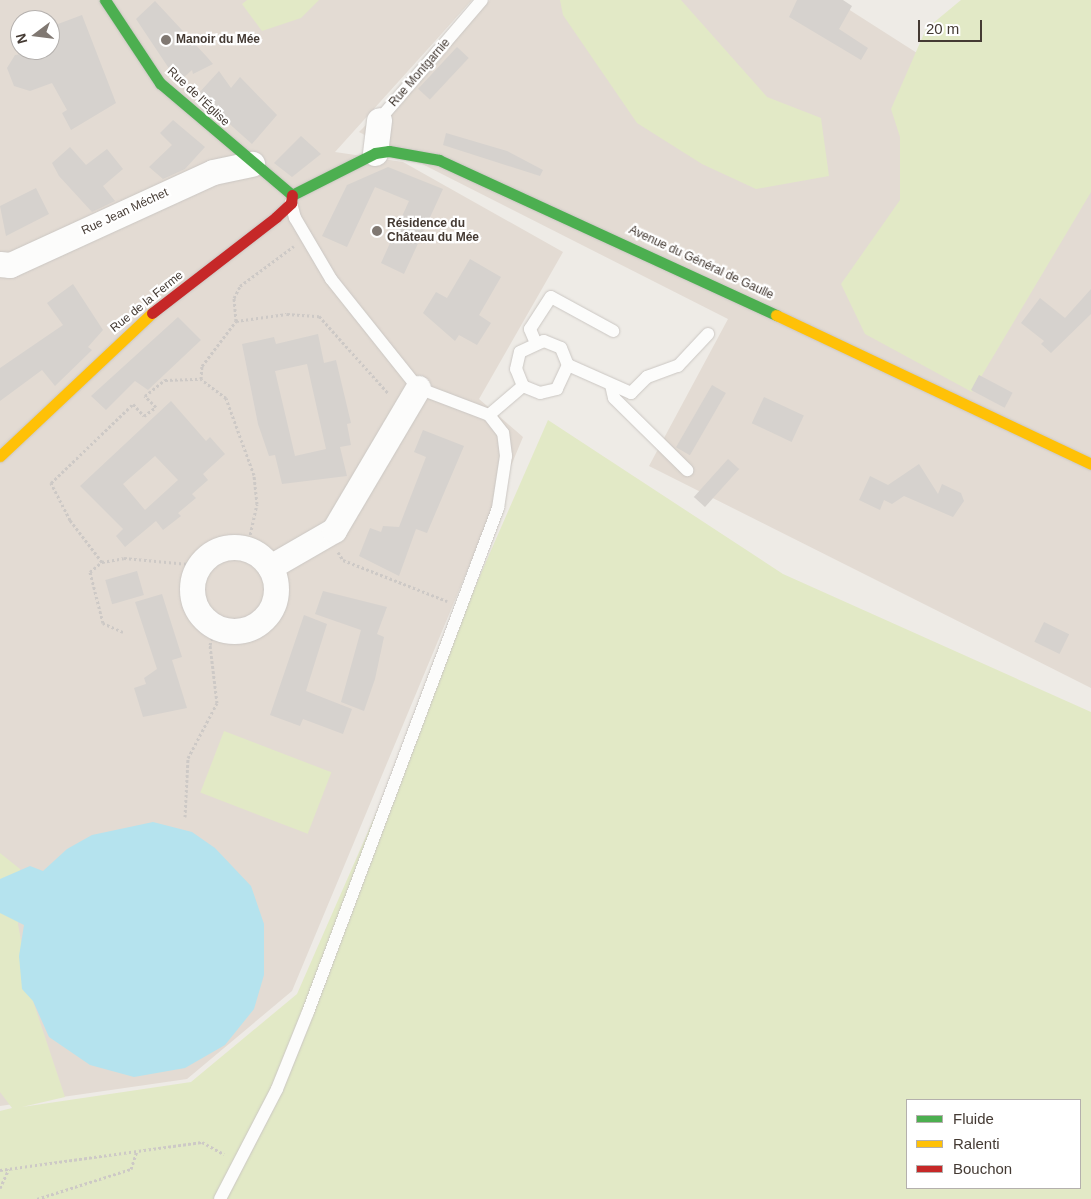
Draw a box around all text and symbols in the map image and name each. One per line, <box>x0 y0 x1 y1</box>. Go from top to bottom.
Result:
north arrow <box>10 10 60 60</box>
scale bar <box>921 10 985 42</box>
text: 20 m <box>926 20 959 37</box>
text: N <box>12 32 31 46</box>
place label: Manoir du Mée <box>176 33 260 47</box>
marker: Manoir du Mée <box>160 34 172 46</box>
street label: Rue Montgarnie <box>387 36 453 110</box>
street label: Rue de l'Église <box>164 65 232 129</box>
street label: Rue Jean Méchet <box>79 186 171 238</box>
place label: Résidence du Château du Mée <box>387 217 479 245</box>
street label: Avenue du Général de Gaulle <box>626 223 776 303</box>
marker: Résidence du Château du Mée <box>371 225 383 237</box>
street label: Rue de la Ferme <box>108 268 186 336</box>
legend <box>906 1099 1081 1189</box>
text: Fluide <box>953 1110 994 1127</box>
text: Ralenti <box>953 1135 1000 1152</box>
text: Bouchon <box>953 1160 1012 1177</box>

